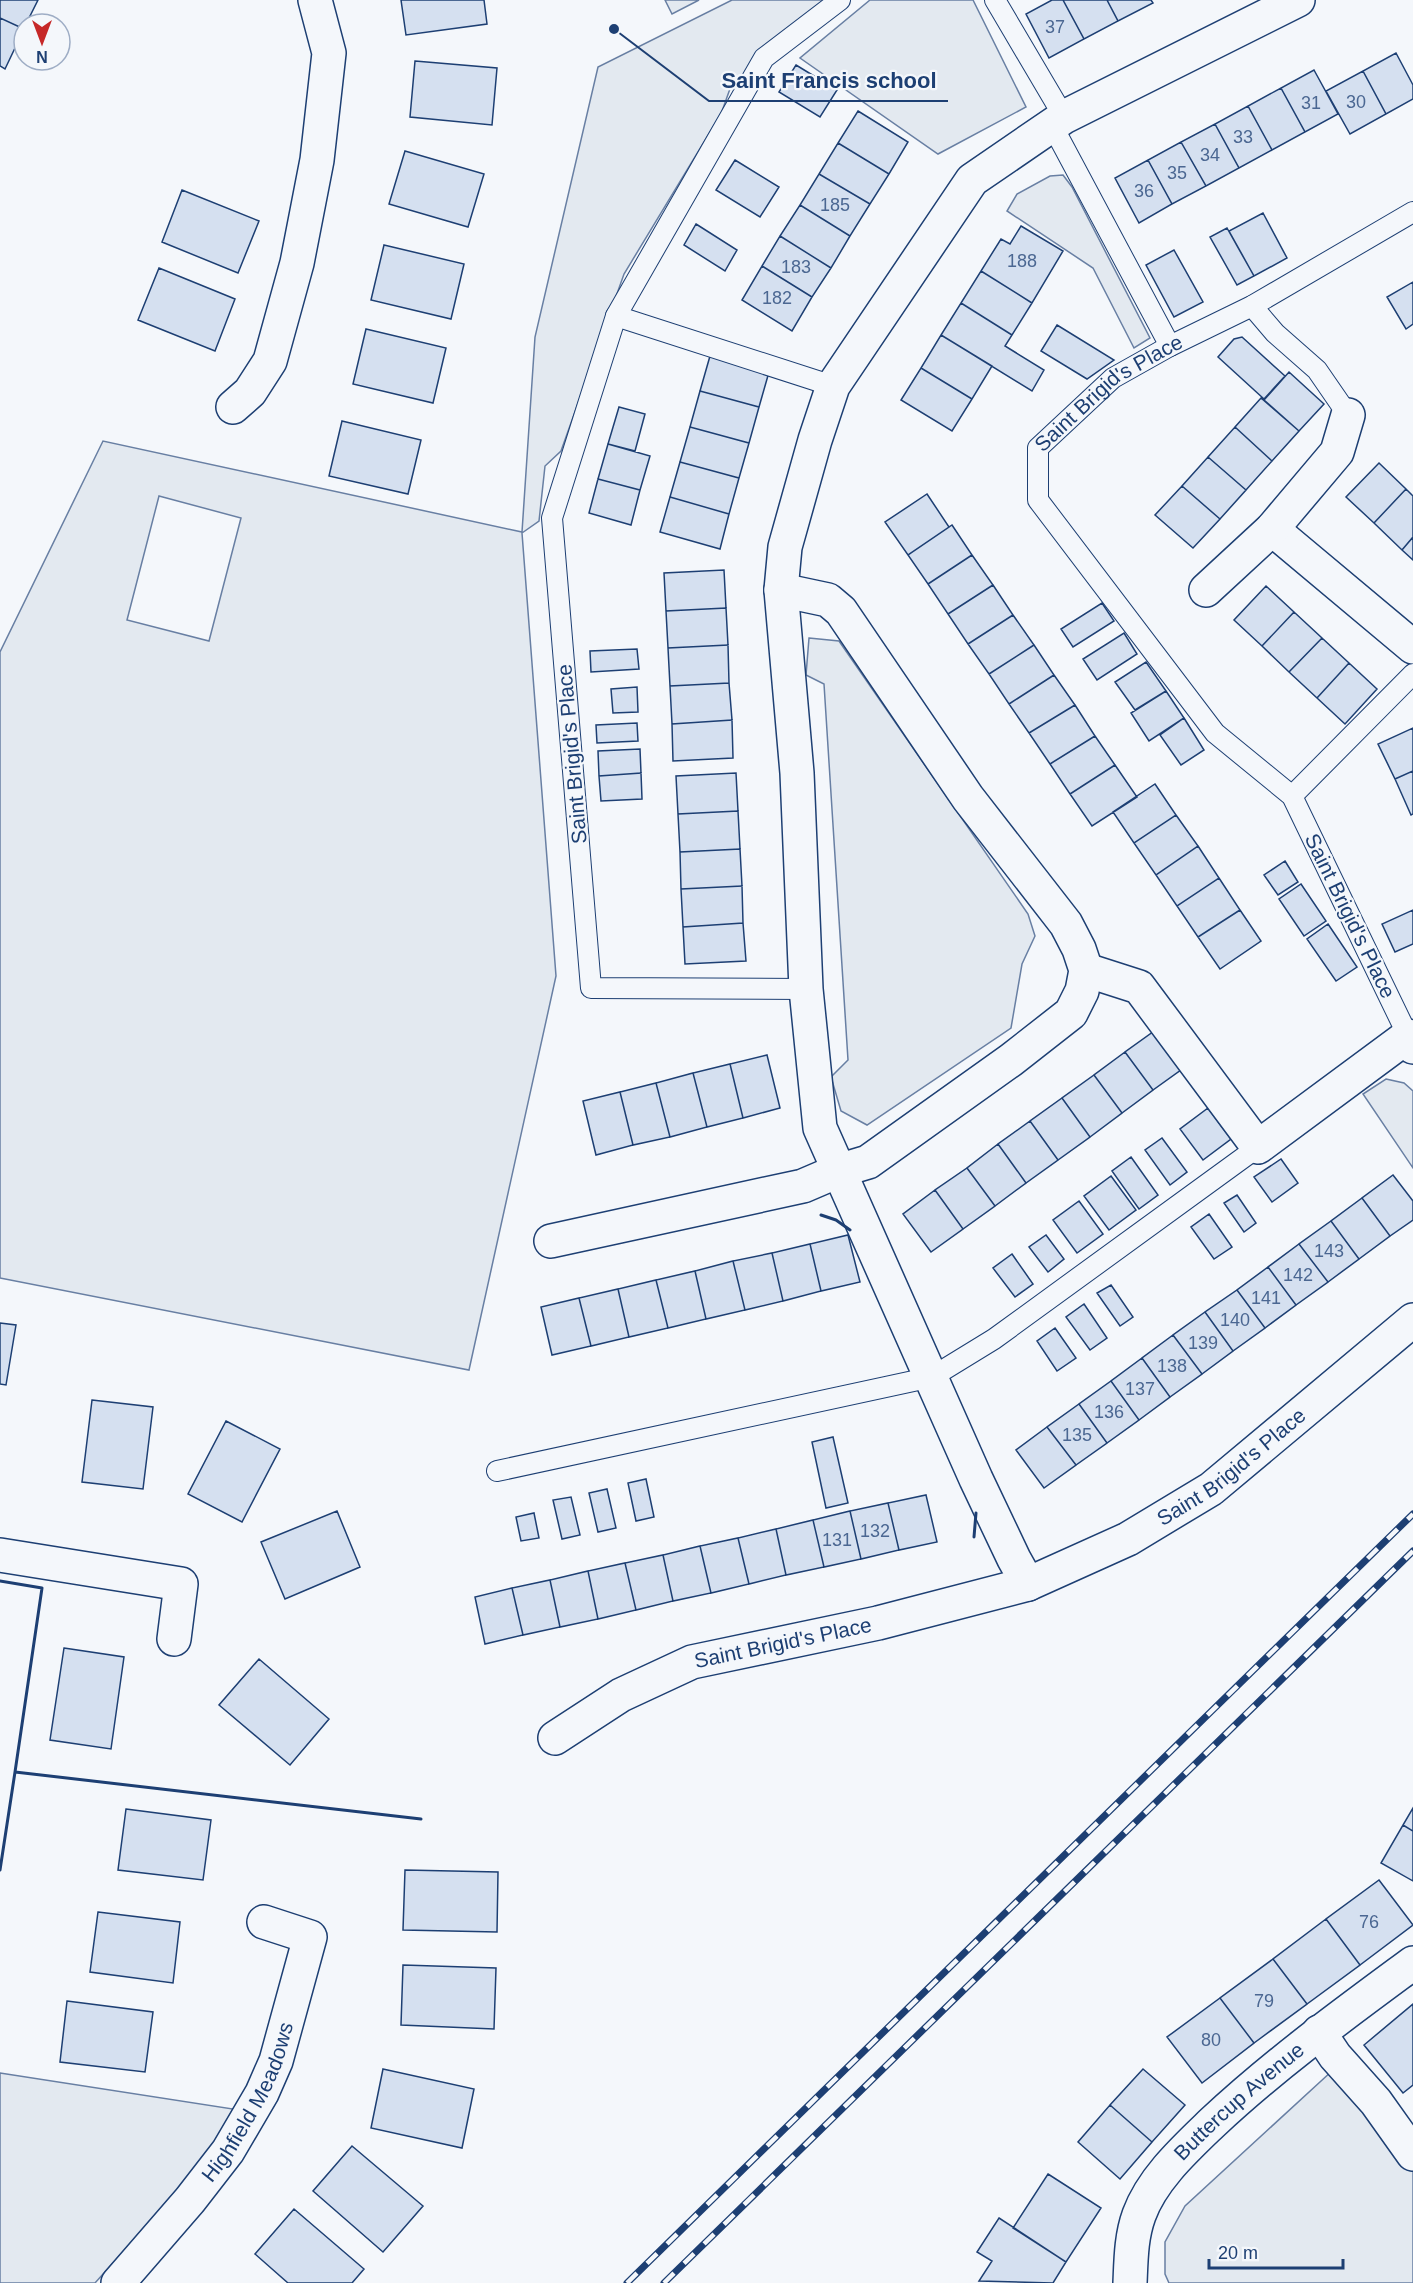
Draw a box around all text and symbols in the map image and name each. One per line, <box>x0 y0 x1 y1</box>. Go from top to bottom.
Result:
north arrow <box>12 12 72 72</box>
house number: 37 <box>1045 17 1065 37</box>
text: N <box>36 48 48 65</box>
callout: Saint Francis school <box>709 61 948 101</box>
text: Saint Francis school <box>721 68 937 93</box>
house number: 30 <box>1346 92 1366 112</box>
house number: 31 <box>1301 93 1321 113</box>
house number: 33 <box>1233 127 1253 147</box>
house number: 34 <box>1200 145 1220 165</box>
house number: 35 <box>1167 163 1187 183</box>
house number: 36 <box>1134 181 1154 201</box>
house number: 185 <box>820 195 850 215</box>
house number: 188 <box>1007 251 1037 271</box>
house number: 183 <box>781 257 811 277</box>
house number: 182 <box>762 288 792 308</box>
street label: Saint Brigid's Place <box>1030 330 1186 456</box>
street label: Saint Brigid's Place <box>552 663 591 845</box>
street label: Saint Brigid's Place <box>1301 830 1400 1002</box>
house number: 143 <box>1314 1241 1344 1261</box>
house number: 142 <box>1283 1265 1313 1285</box>
house number: 141 <box>1251 1288 1281 1308</box>
house number: 140 <box>1220 1310 1250 1330</box>
house number: 139 <box>1188 1333 1218 1353</box>
house number: 138 <box>1157 1356 1187 1376</box>
house number: 137 <box>1125 1379 1155 1399</box>
house number: 136 <box>1094 1402 1124 1422</box>
street label: Saint Brigid's Place <box>1153 1403 1310 1530</box>
house number: 135 <box>1062 1425 1092 1445</box>
house number: 132 <box>860 1521 890 1541</box>
house number: 131 <box>822 1530 852 1550</box>
street label: Saint Brigid's Place <box>692 1613 873 1672</box>
house number: 76 <box>1359 1912 1379 1932</box>
house number: 79 <box>1254 1991 1274 2011</box>
street label: Highfield Meadows <box>197 2020 297 2186</box>
house number: 80 <box>1201 2030 1221 2050</box>
street label: Buttercup Avenue <box>1169 2037 1308 2164</box>
scale bar <box>1209 2232 1342 2270</box>
text: 20 m <box>1218 2243 1258 2263</box>

